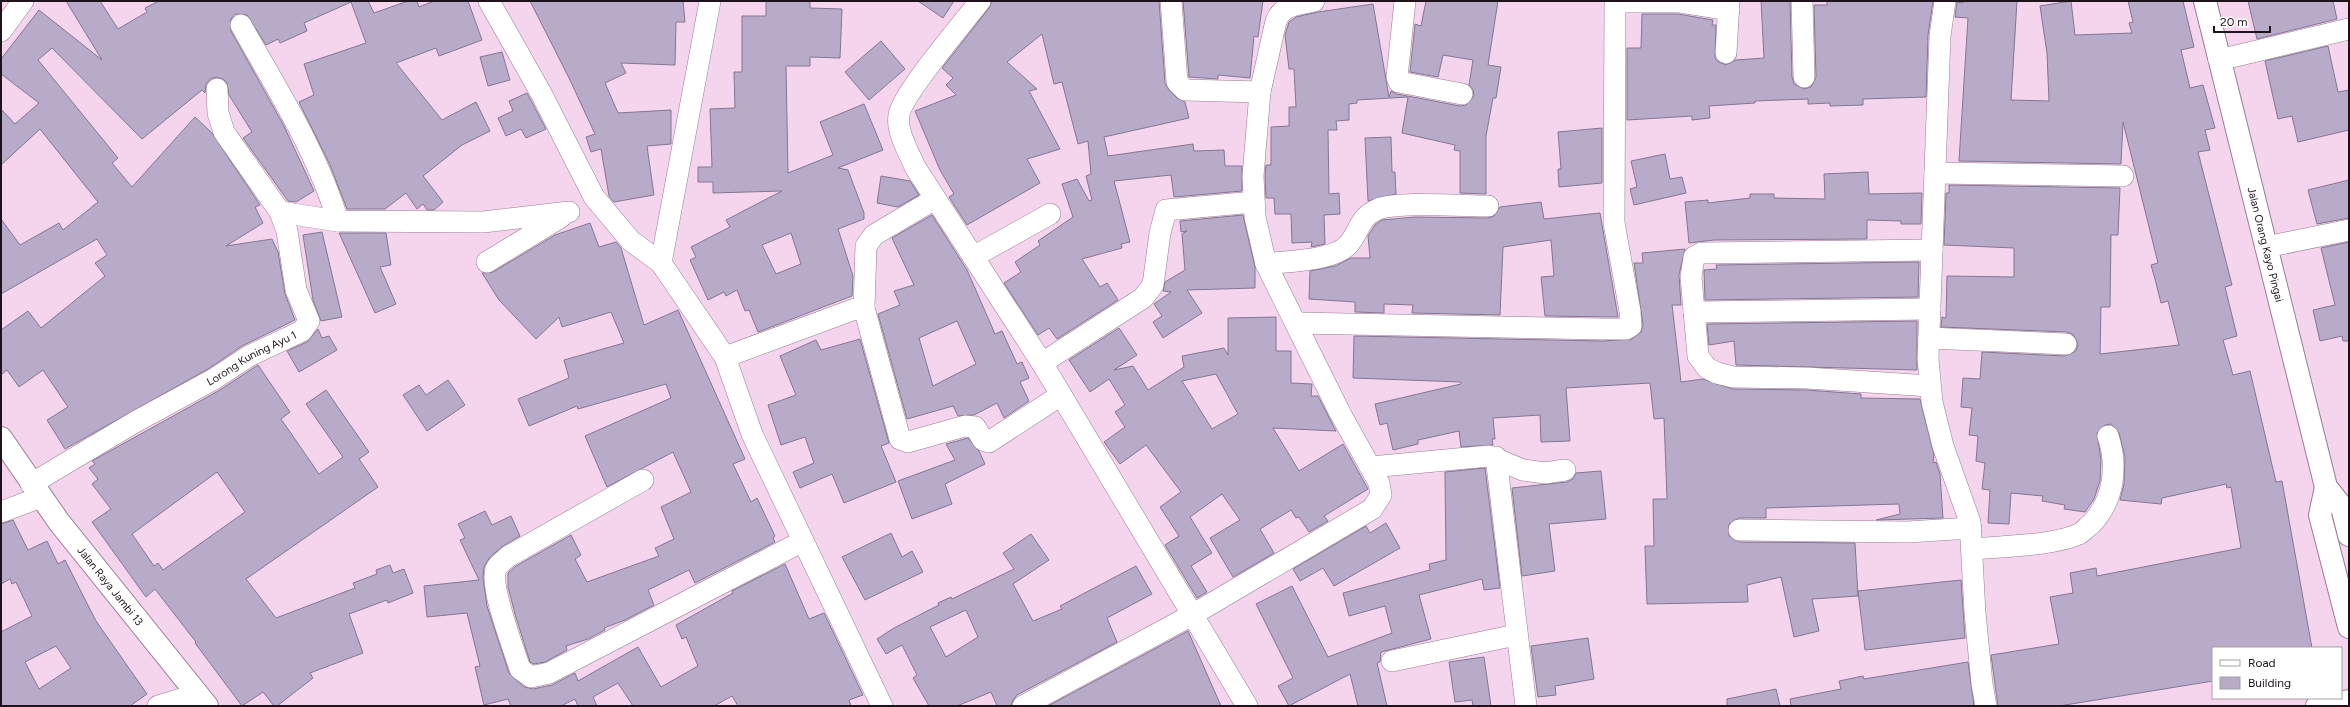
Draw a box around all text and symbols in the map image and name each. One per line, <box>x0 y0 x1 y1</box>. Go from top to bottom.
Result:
scale bar <box>2214 8 2270 34</box>
text: 20 m <box>2220 15 2248 29</box>
street label: Jalan Orang Kayo Pingai <box>2245 186 2286 303</box>
street label: Lorong Kuning Ayu 1 <box>204 328 298 388</box>
street label: Jalan Raya Jambi 13 <box>75 544 146 628</box>
legend <box>2212 647 2342 699</box>
text: Road <box>2248 656 2276 670</box>
text: Building <box>2248 676 2291 690</box>

